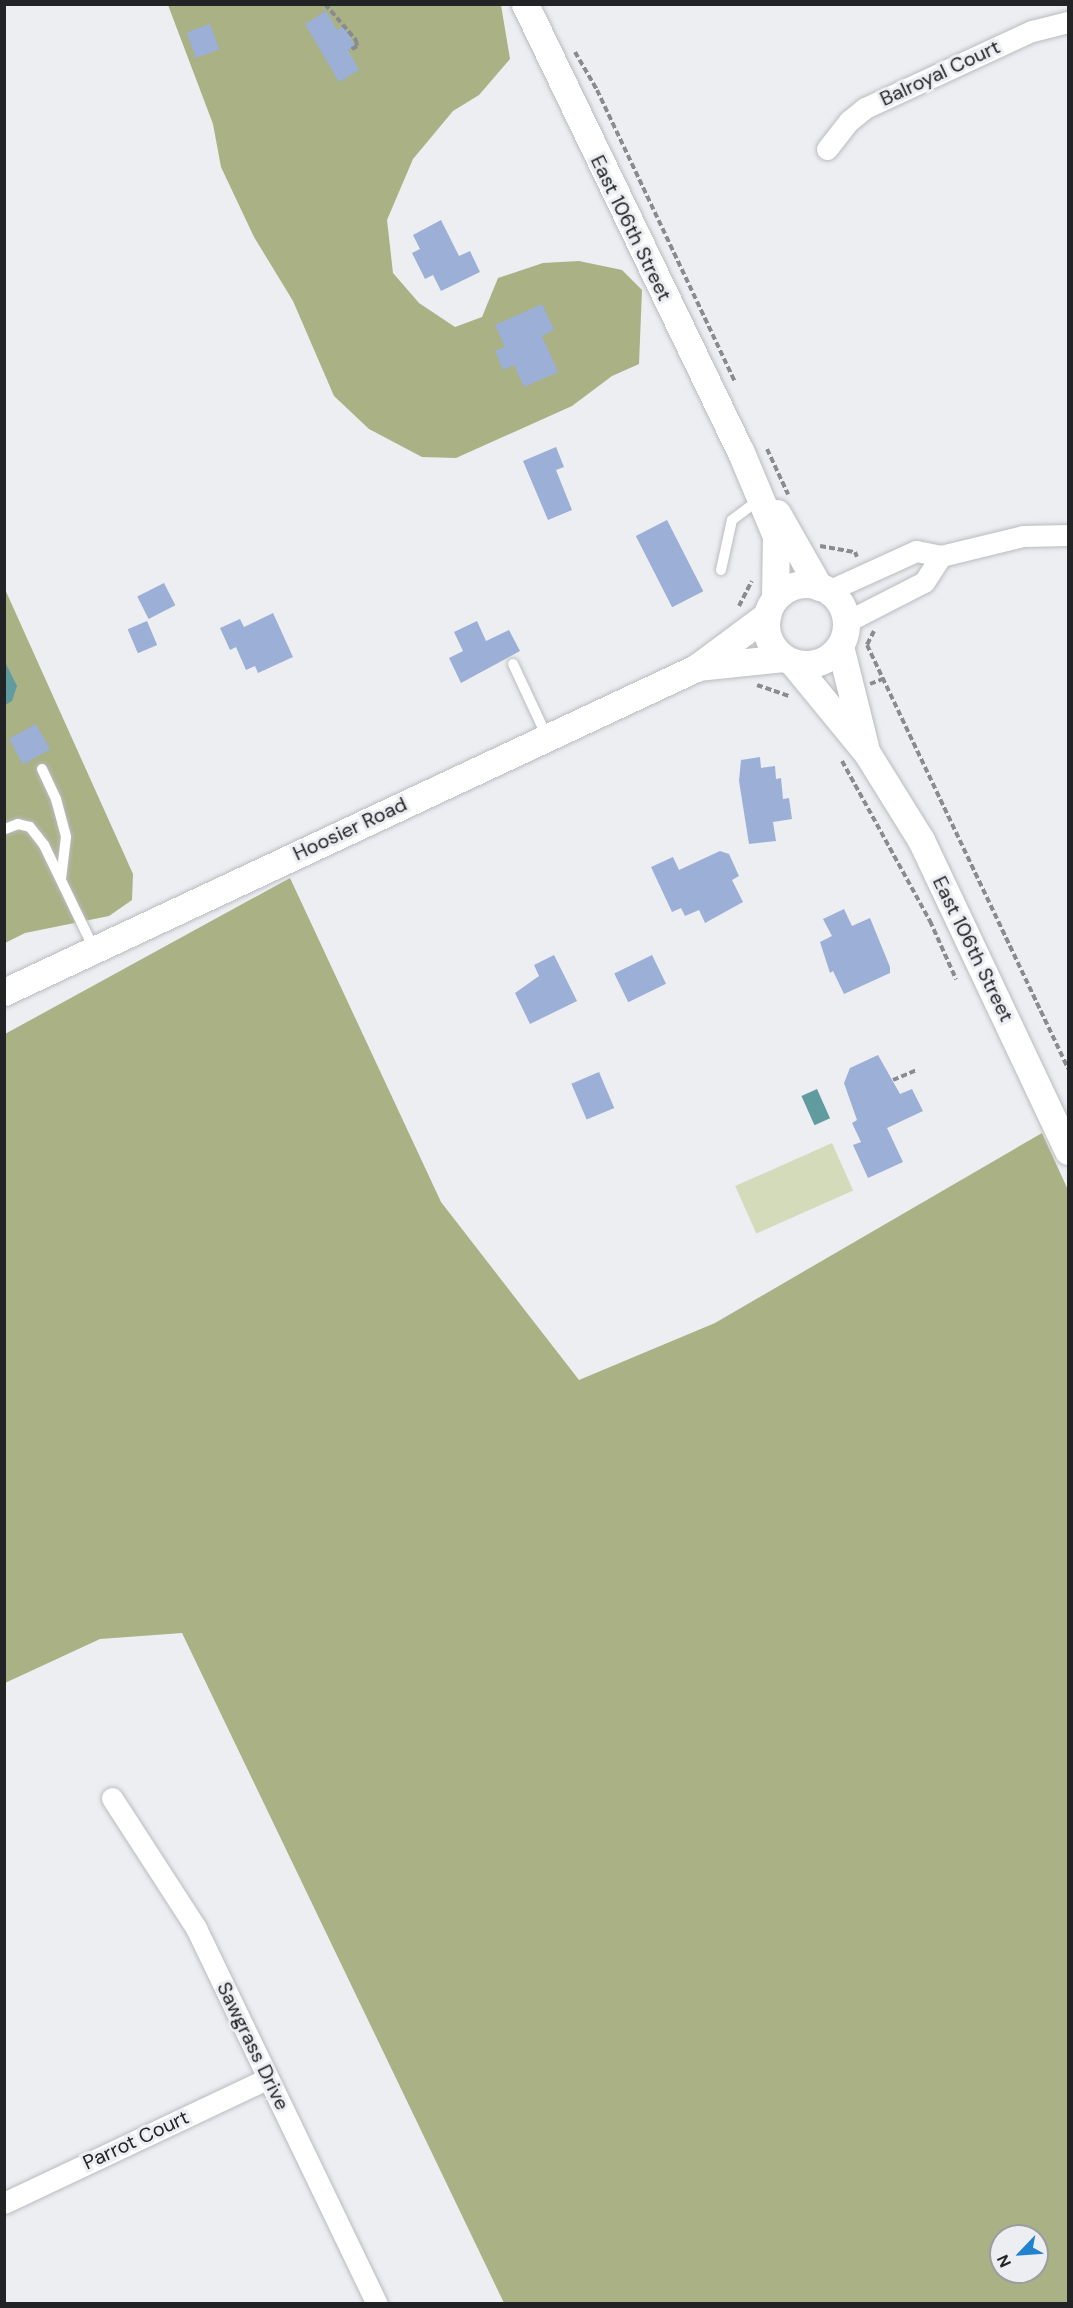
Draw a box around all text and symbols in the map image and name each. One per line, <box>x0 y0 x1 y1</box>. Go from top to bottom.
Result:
street label: Balroyal Court <box>876 35 1004 111</box>
street label: East 106th Street <box>585 151 677 305</box>
street label: Hoosier Road <box>289 792 411 866</box>
street label: East 106th Street <box>927 872 1019 1026</box>
street label: Sawgrass Drive <box>212 1978 294 2114</box>
street label: Parrot Court <box>79 2105 193 2175</box>
north arrow <box>989 2224 1049 2284</box>
text: N <box>992 2251 1016 2271</box>

